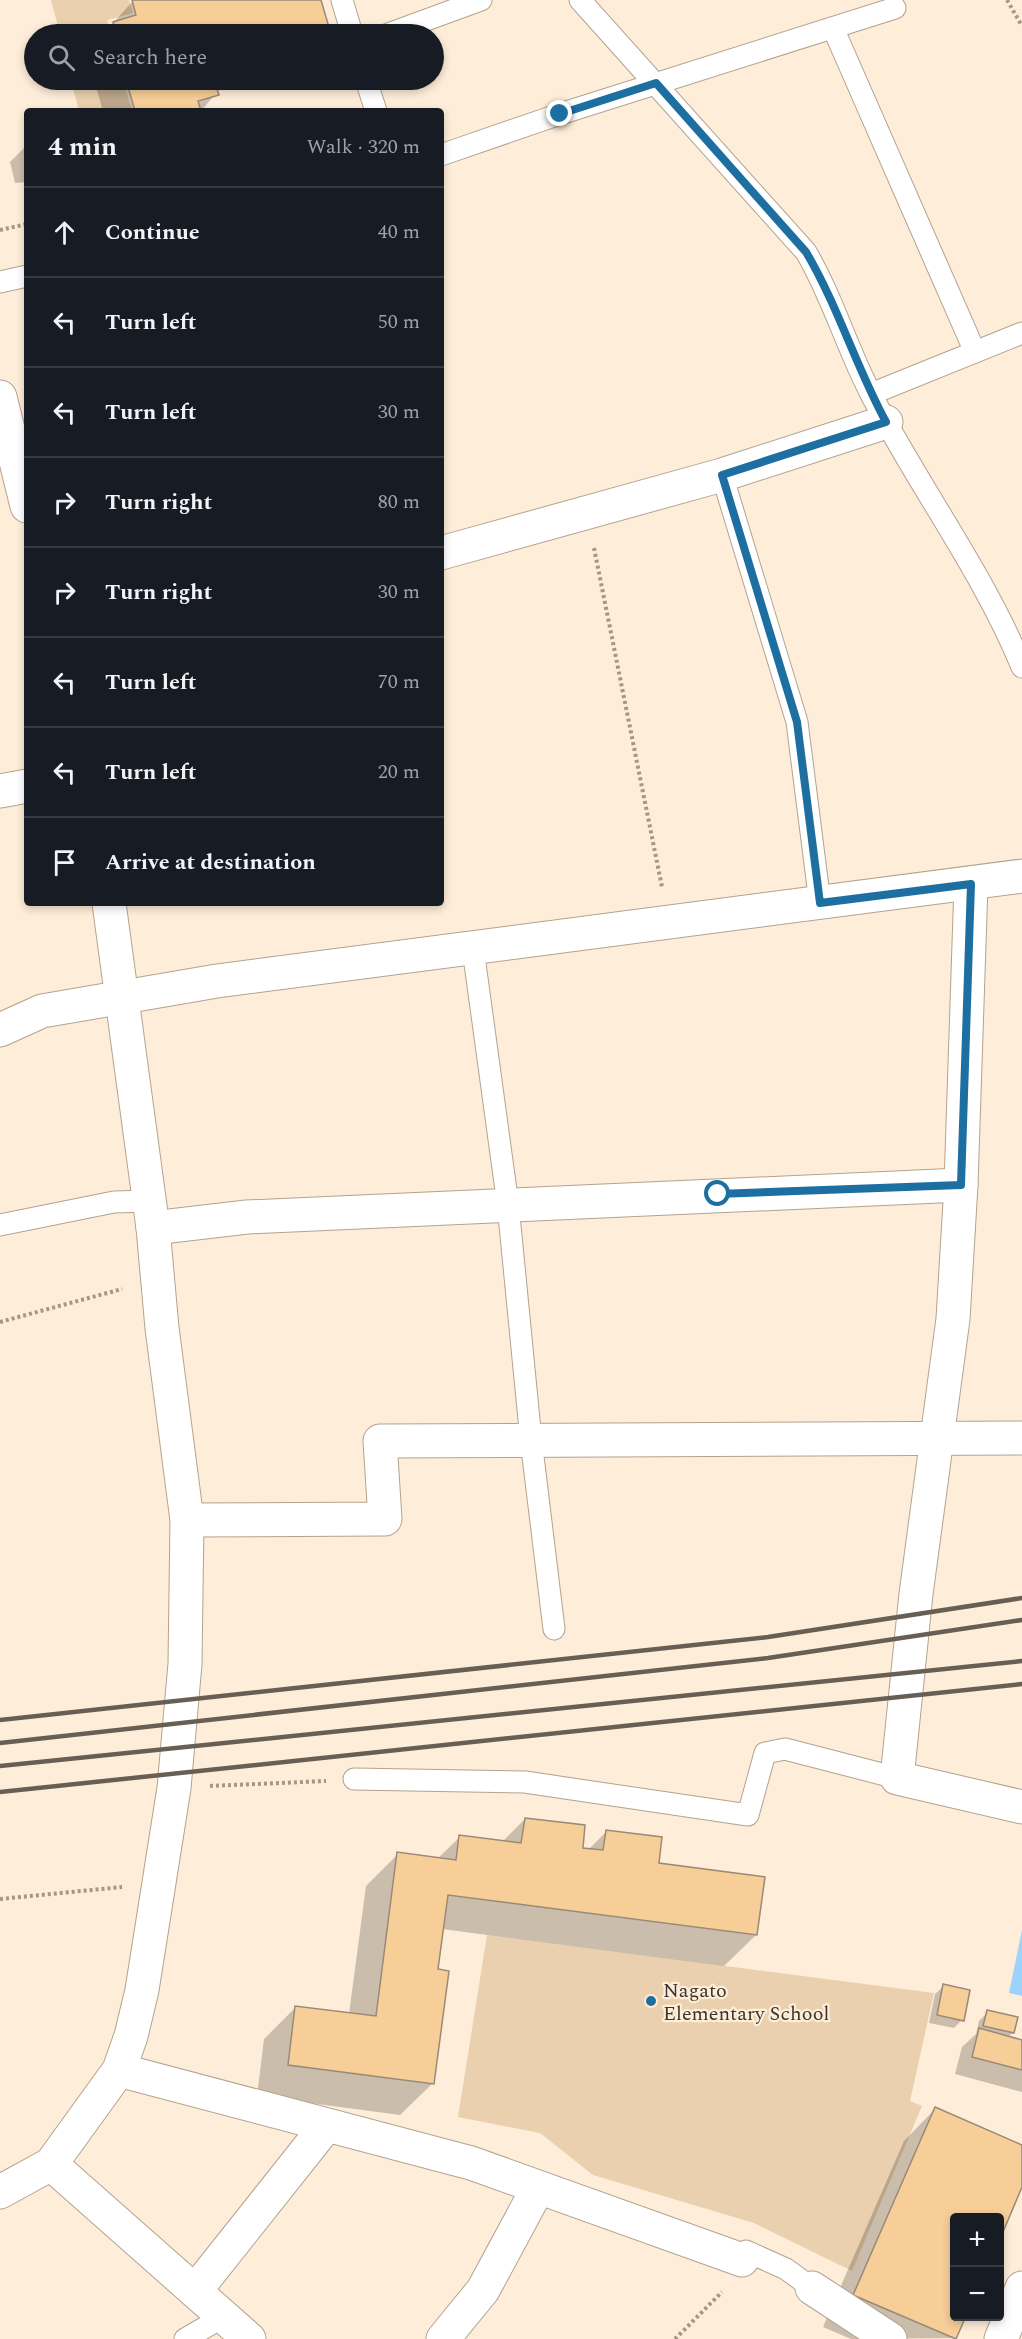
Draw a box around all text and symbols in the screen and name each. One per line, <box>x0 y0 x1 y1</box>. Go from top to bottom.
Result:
search box <box>24 24 444 90</box>
icon: search <box>45 41 78 74</box>
text: Search here <box>93 41 207 74</box>
route end <box>546 100 572 126</box>
text: 4 min <box>48 127 117 167</box>
text: Walk · 320 m <box>307 132 420 162</box>
icon: ahead <box>48 216 81 249</box>
text: Continue <box>105 216 200 249</box>
text: 40 m <box>378 217 420 247</box>
icon: left <box>48 306 81 339</box>
text: Turn left <box>105 306 197 339</box>
text: 50 m <box>378 307 420 337</box>
icon: left <box>48 396 81 429</box>
text: Turn left <box>105 396 197 429</box>
text: 30 m <box>378 397 420 427</box>
icon: right <box>48 486 81 519</box>
text: Turn right <box>105 486 212 519</box>
text: 80 m <box>378 487 420 517</box>
icon: right <box>48 576 81 609</box>
text: Turn right <box>105 576 212 609</box>
text: 30 m <box>378 577 420 607</box>
icon: left <box>48 666 81 699</box>
text: Turn left <box>105 666 197 699</box>
text: 70 m <box>378 667 420 697</box>
icon: left <box>48 756 81 789</box>
text: Turn left <box>105 756 197 789</box>
text: 20 m <box>378 757 420 787</box>
icon: arrive <box>48 846 81 879</box>
text: Arrive at destination <box>105 846 316 879</box>
route start <box>704 1180 730 1206</box>
place label: Nagato Elementary School <box>663 1976 829 2029</box>
marker: Nagato Elementary School <box>644 1994 658 2008</box>
map controls <box>950 2213 1004 2321</box>
button: + <box>950 2213 1004 2267</box>
button: − <box>950 2267 1004 2321</box>

